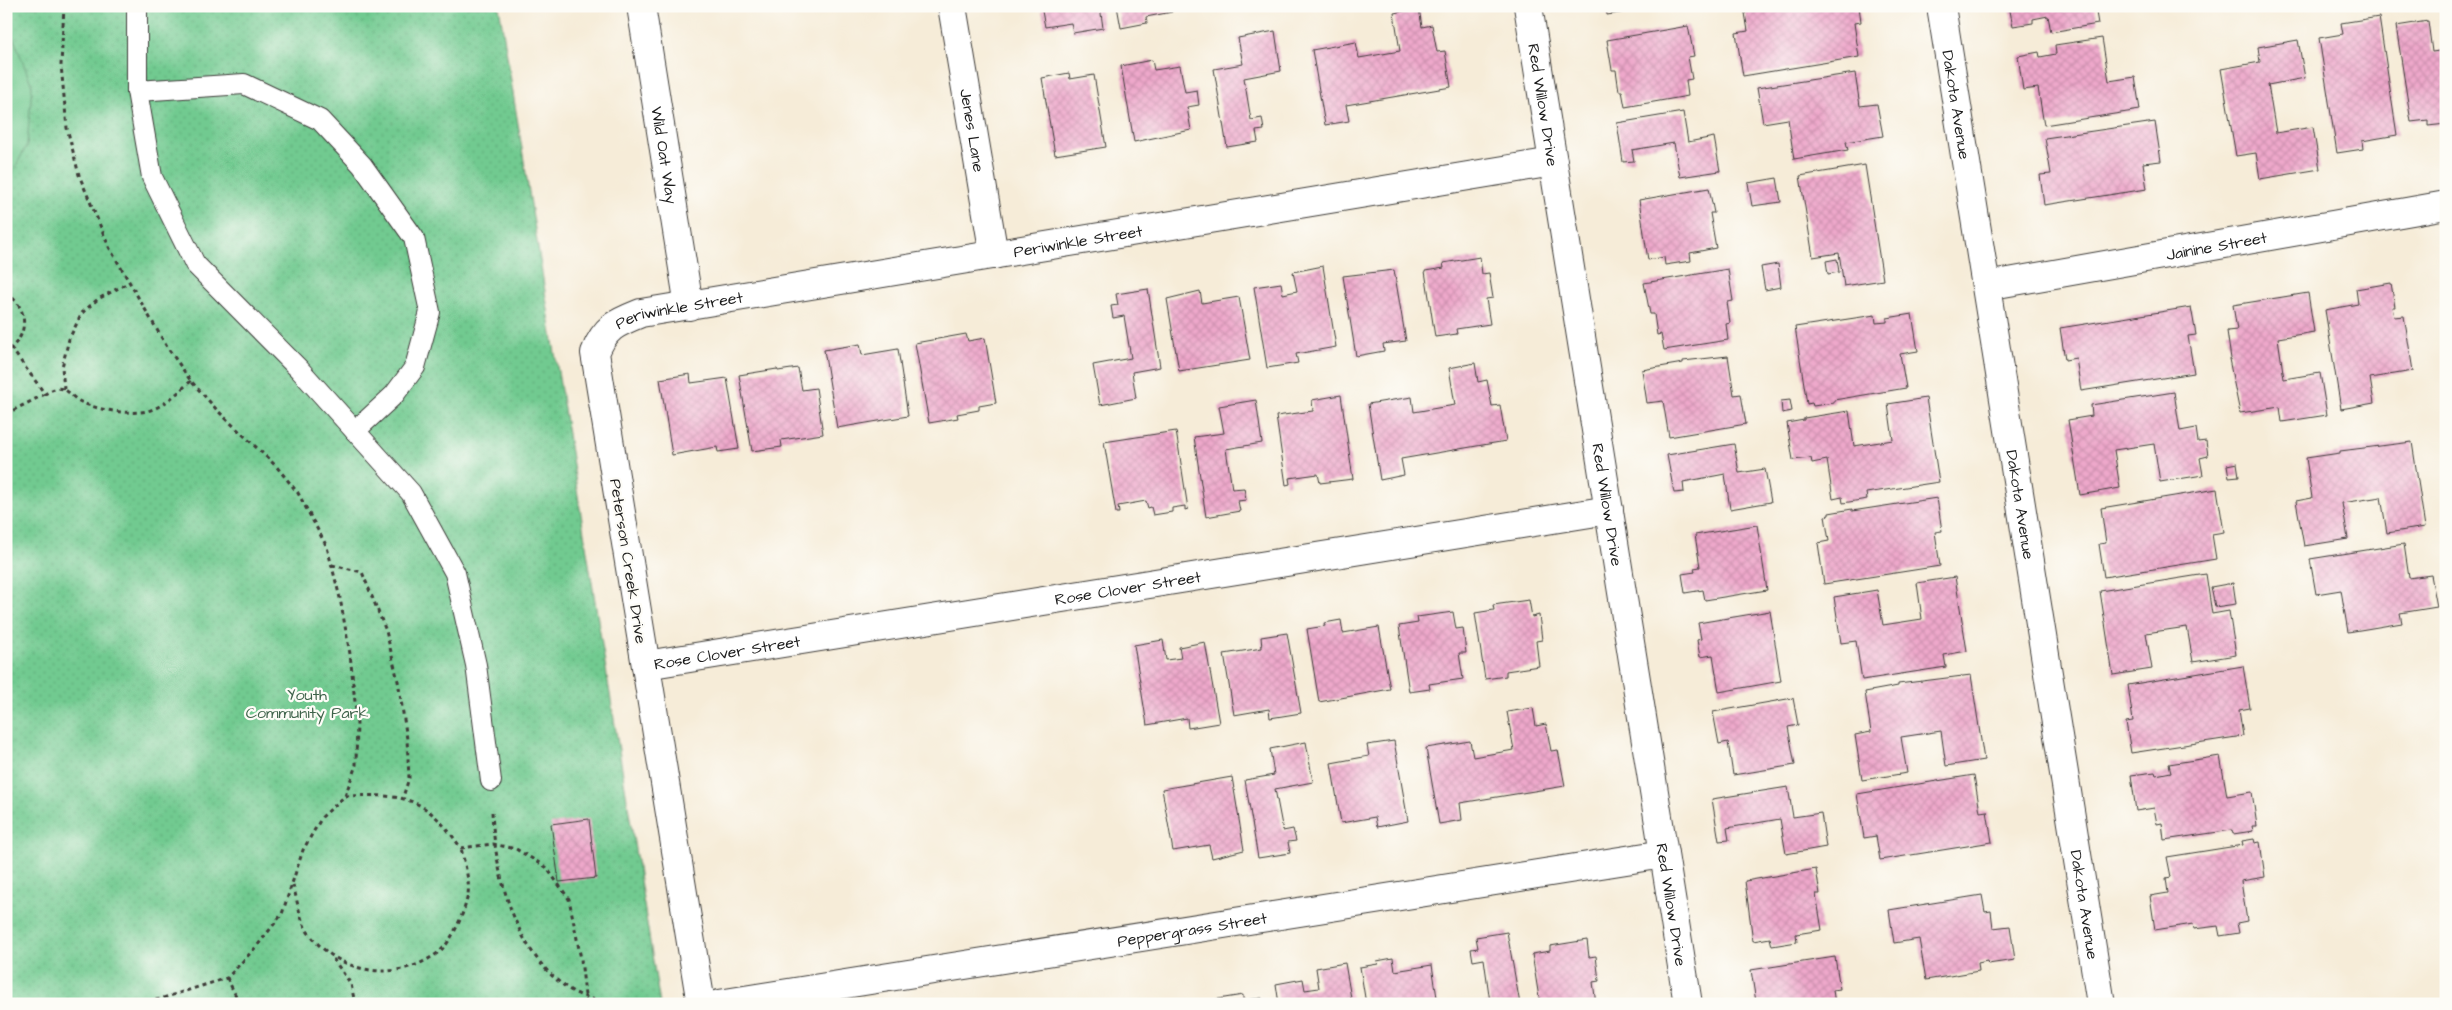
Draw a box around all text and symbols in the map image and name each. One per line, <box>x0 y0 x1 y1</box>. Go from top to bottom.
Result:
street label: Red Willow Drive <box>1522 42 1564 168</box>
street label: Dakota Avenue <box>1936 49 1975 161</box>
street label: Jenes Lane <box>954 87 990 174</box>
street label: Wild Oat Way <box>645 105 683 206</box>
street label: Periwinkle Street <box>1012 220 1145 263</box>
street label: Jainine Street <box>2165 227 2269 266</box>
street label: Periwinkle Street <box>611 286 745 335</box>
street label: Red Willow Drive <box>1586 442 1628 568</box>
street label: Dakota Avenue <box>2000 449 2040 561</box>
street label: Peterson Creek Drive <box>604 477 652 645</box>
street label: Rose Clover Street <box>1053 566 1203 611</box>
street label: Rose Clover Street <box>652 630 802 676</box>
park label: Youth Community Park <box>246 684 368 725</box>
street label: Red Willow Drive <box>1650 842 1692 968</box>
street label: Dakota Avenue <box>2064 848 2104 961</box>
street label: Peppergrass Street <box>1116 907 1269 953</box>

